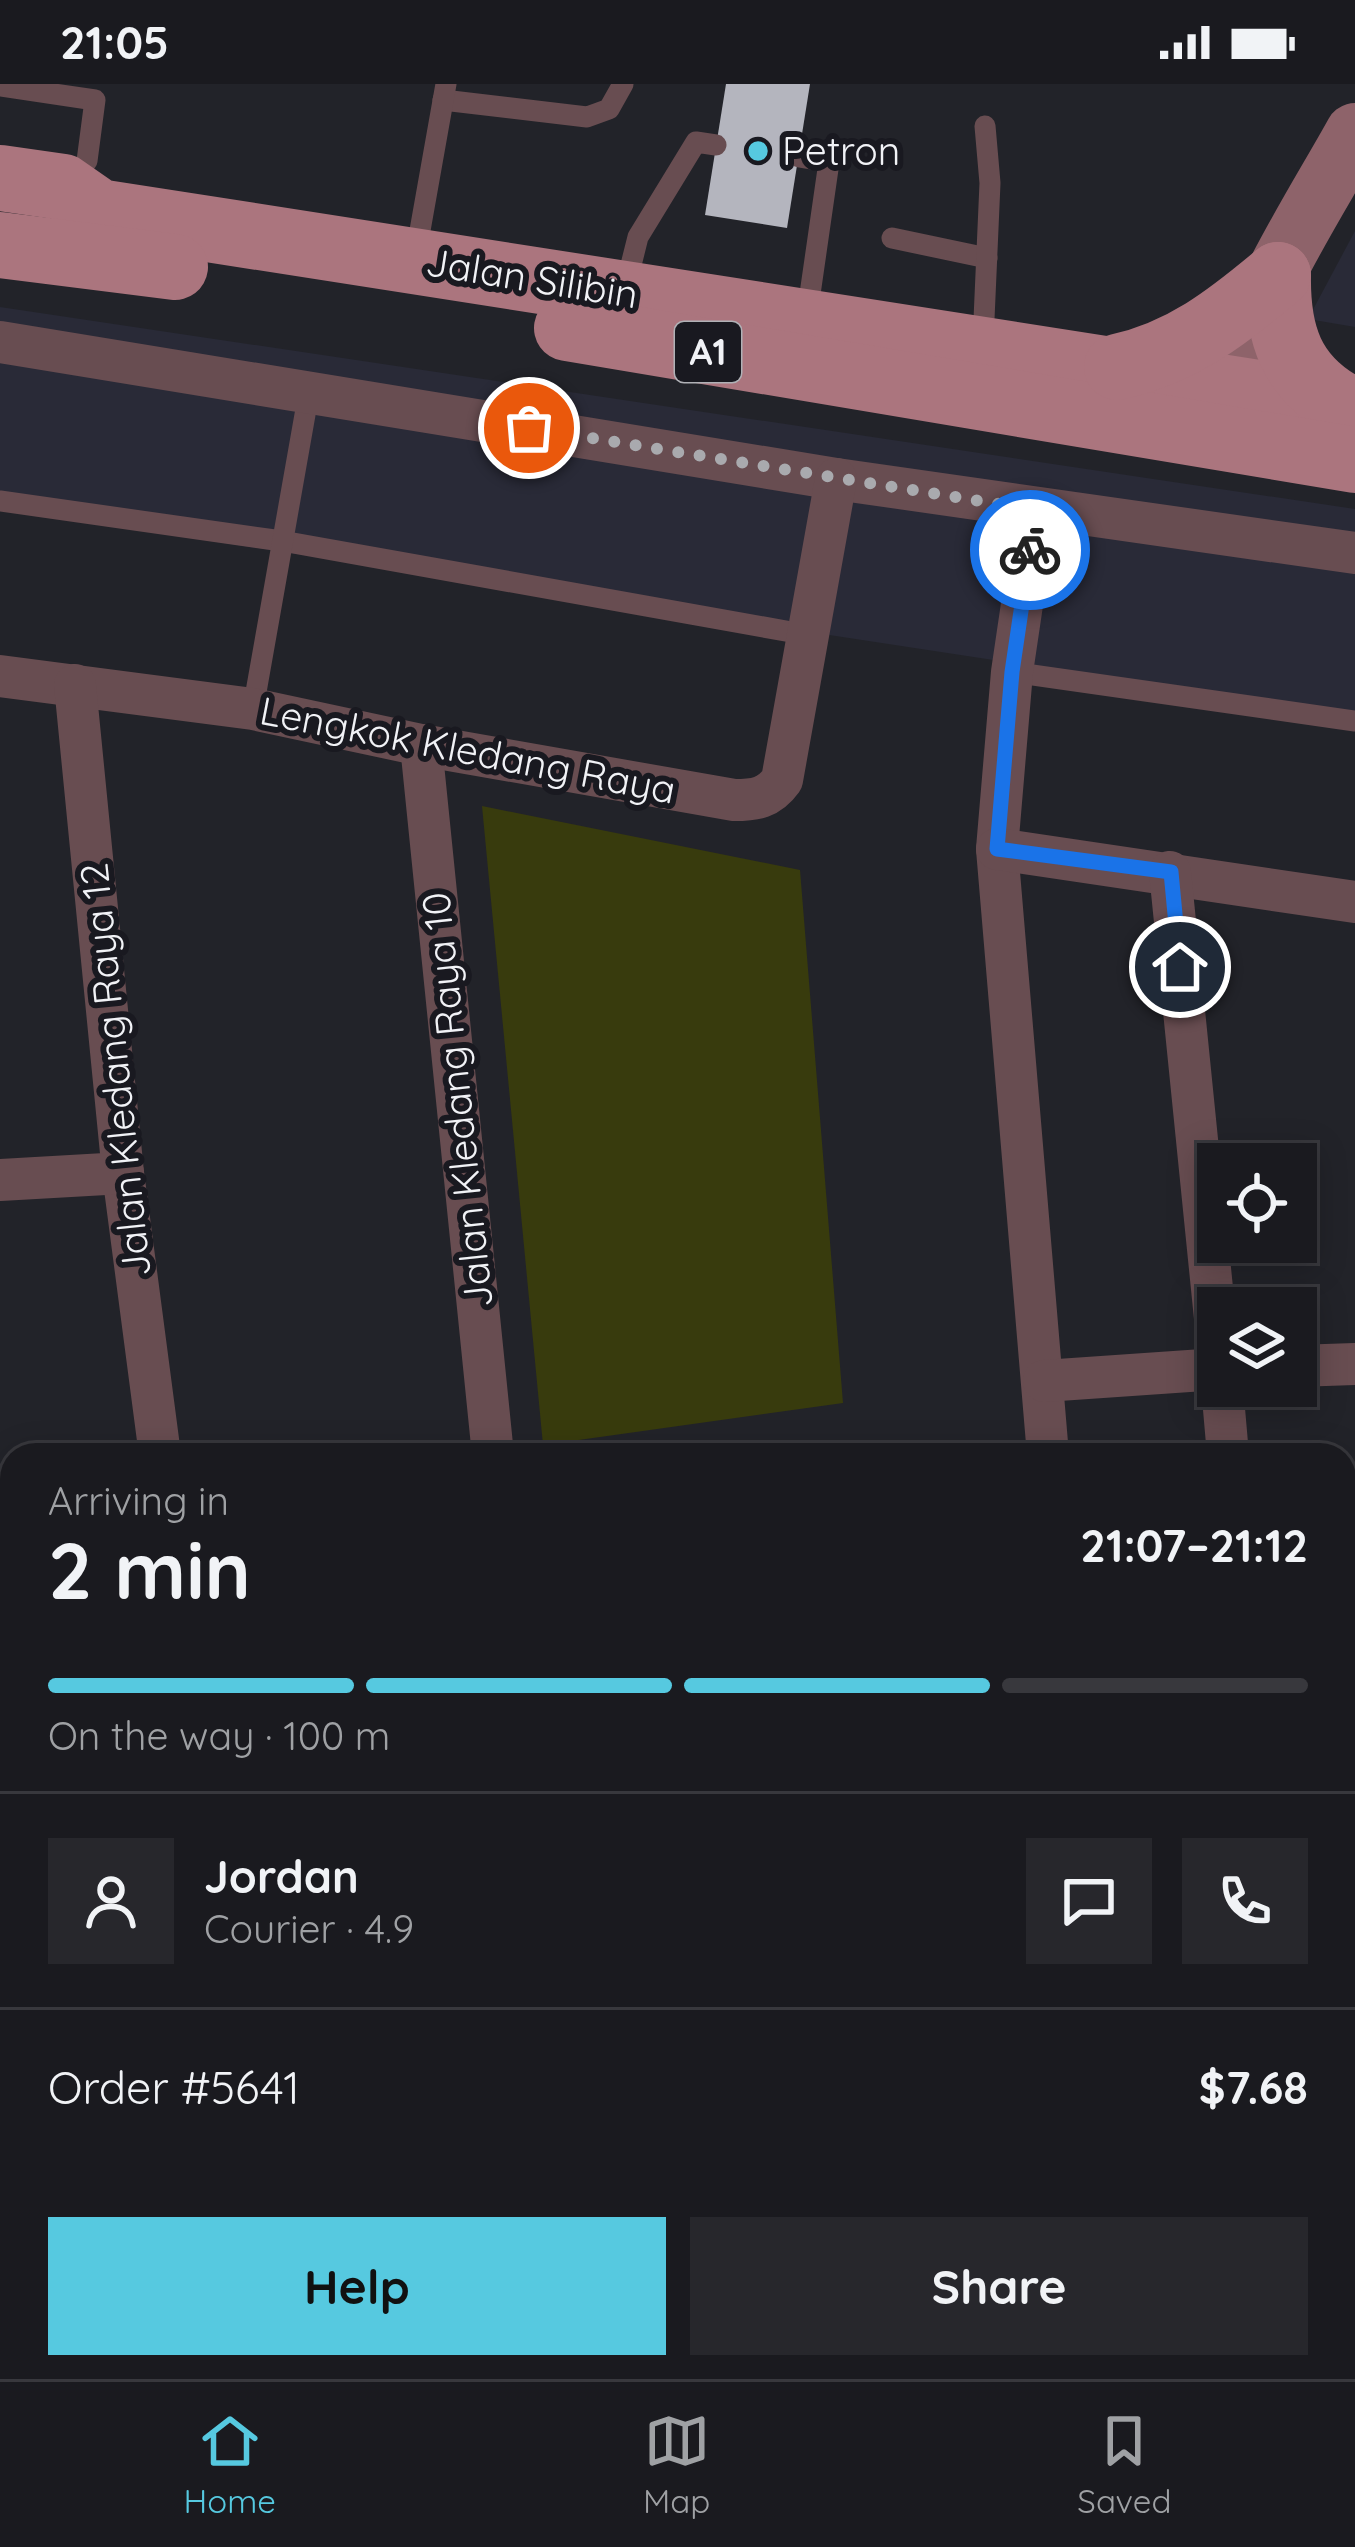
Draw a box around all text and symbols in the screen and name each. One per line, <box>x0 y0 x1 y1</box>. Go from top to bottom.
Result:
text: 21:05 <box>60 14 169 70</box>
place label: Petron <box>782 126 900 175</box>
marker: Petron <box>745 138 771 164</box>
street label: Jalan Silibin <box>423 237 642 318</box>
road number: A1 <box>675 322 741 382</box>
pin <box>478 377 580 479</box>
icon: bag <box>496 395 562 461</box>
courier <box>970 490 1090 610</box>
icon: bike <box>997 517 1063 583</box>
street label: Lengkok Kledang Raya <box>256 685 680 814</box>
street label: Jalan Kledang Raya 12 <box>68 861 161 1279</box>
street label: Jalan Kledang Raya 10 <box>410 890 503 1310</box>
pin <box>1129 916 1231 1018</box>
icon: home <box>1147 934 1213 1000</box>
map controls <box>1197 1143 1317 1407</box>
button: locate <box>1197 1143 1317 1263</box>
button: layers <box>1197 1287 1317 1407</box>
text: Arriving in <box>48 1476 229 1525</box>
text: 21:07–21:12 <box>1080 1517 1308 1573</box>
text: 2 min <box>48 1521 251 1619</box>
text: On the way · 100 m <box>48 1711 390 1760</box>
button: person <box>48 1838 174 1964</box>
button: chat <box>1026 1838 1152 1964</box>
button: phone <box>1182 1838 1308 1964</box>
text: Jordan <box>204 1848 359 1904</box>
text: Courier · 4.9 <box>204 1904 414 1953</box>
text: Order #5641 <box>48 2059 300 2115</box>
text: $7.68 <box>1199 2059 1308 2115</box>
button: Help <box>48 2217 666 2355</box>
button: Share <box>690 2217 1308 2355</box>
tab: Home <box>184 2408 276 2521</box>
tab: Map <box>643 2408 710 2521</box>
tab: Saved <box>1077 2408 1171 2521</box>

